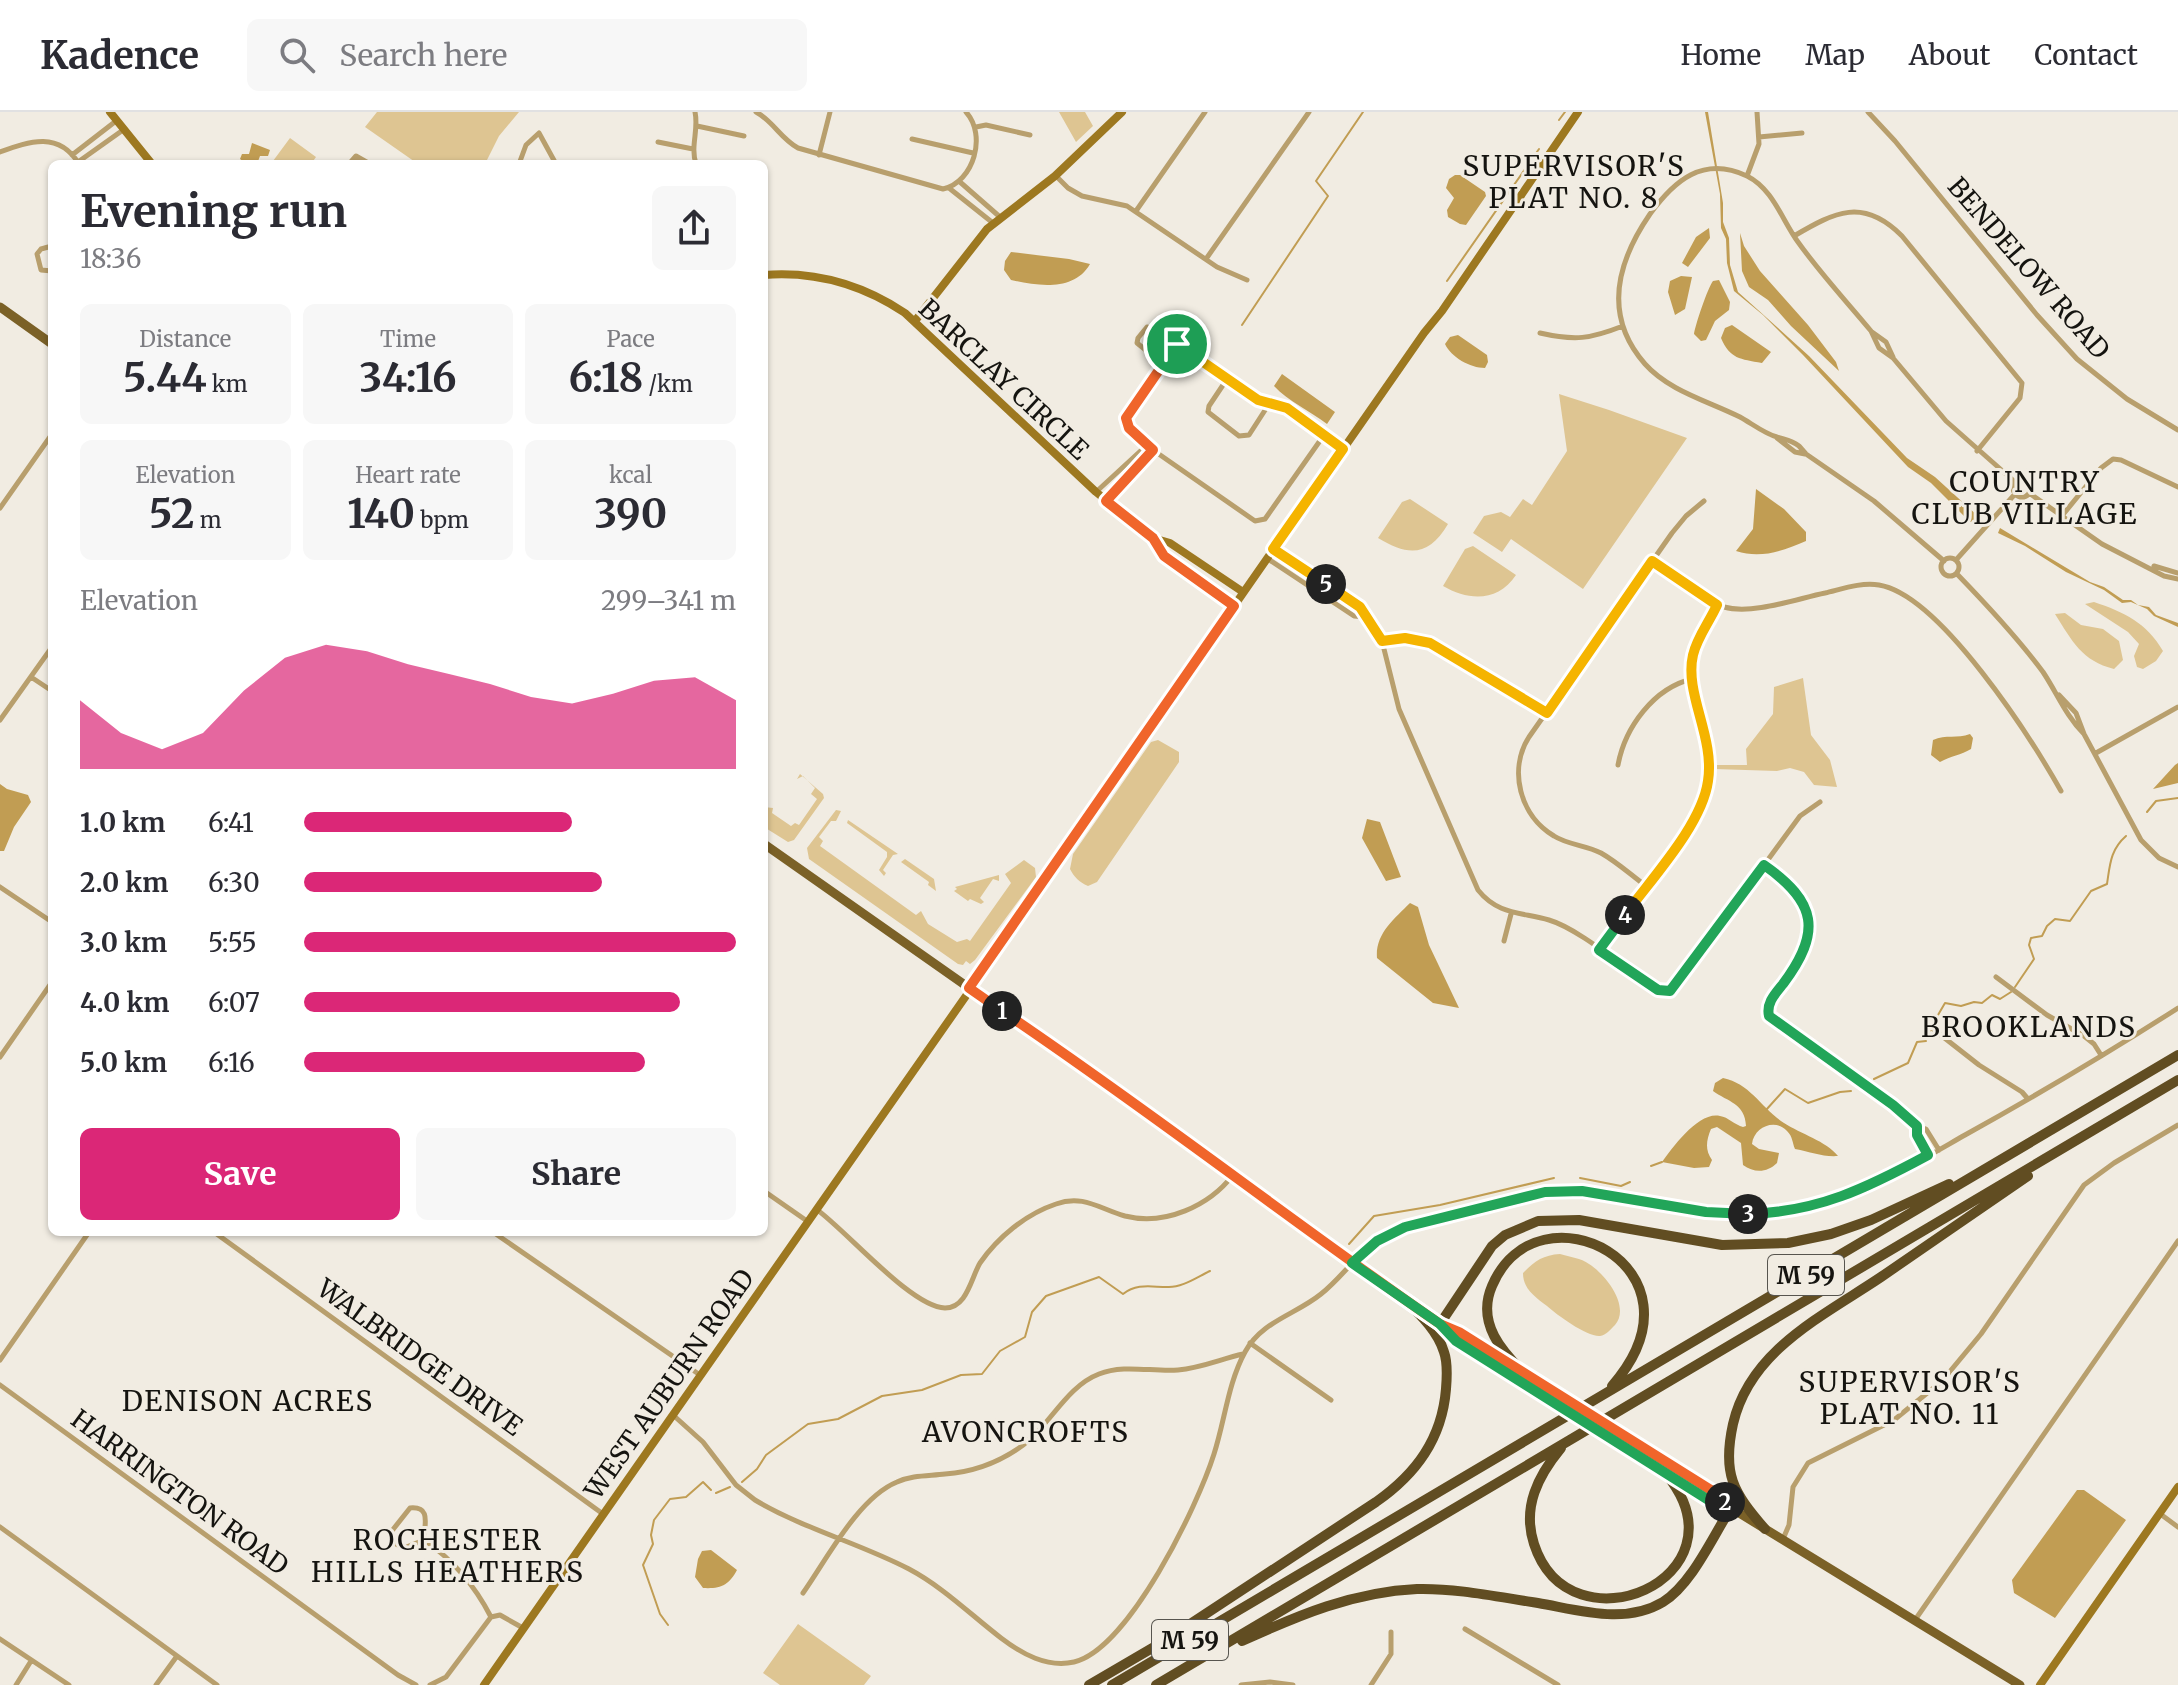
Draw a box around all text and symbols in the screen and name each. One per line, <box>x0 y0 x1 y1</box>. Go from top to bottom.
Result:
search box <box>247 19 807 91</box>
text: Kadence <box>40 32 199 79</box>
icon: search <box>275 33 319 77</box>
text: Search here <box>339 36 507 74</box>
text: Home <box>1680 37 1761 73</box>
text: Map <box>1805 37 1865 73</box>
text: About <box>1909 37 1990 73</box>
text: Contact <box>2034 37 2138 73</box>
district label: SUPERVISOR'S PLAT NO. 8 <box>1462 148 1686 216</box>
street label: BENDELOW ROAD <box>1941 170 2117 366</box>
text: Evening run <box>80 184 347 239</box>
button: share <box>652 186 736 270</box>
text: 18:36 <box>80 242 141 275</box>
street label: BARCLAY CIRCLE <box>912 292 1096 467</box>
pin <box>1143 310 1211 378</box>
icon: arrive <box>1155 322 1199 366</box>
text: Distance <box>139 325 231 353</box>
text: Time <box>380 325 436 353</box>
text: Pace <box>607 325 655 353</box>
text: 5.44 <box>123 353 207 403</box>
text: 34:16 <box>359 353 457 403</box>
text: 6:18 <box>569 353 643 403</box>
text: km <box>207 370 248 398</box>
text: /km <box>643 370 693 398</box>
text: Elevation <box>135 461 235 489</box>
text: Heart rate <box>355 461 461 489</box>
text: kcal <box>609 461 652 489</box>
district label: COUNTRY CLUB VILLAGE <box>1912 464 2138 532</box>
text: 52 <box>149 489 195 539</box>
text: 140 <box>347 489 415 539</box>
text: 390 <box>594 489 667 539</box>
text: m <box>195 506 222 534</box>
text: bpm <box>415 506 469 534</box>
pin: 5 <box>1306 564 1346 604</box>
text: 5 <box>1320 570 1332 598</box>
text: Elevation <box>80 584 198 617</box>
text: 299–341 m <box>601 584 736 617</box>
text: 1.0 km <box>80 806 165 839</box>
text: 6:41 <box>208 806 254 839</box>
text: 2.0 km <box>80 866 168 899</box>
text: 6:30 <box>208 866 260 899</box>
pin: 4 <box>1605 895 1645 935</box>
text: 4 <box>1618 901 1632 929</box>
text: 3.0 km <box>80 926 167 959</box>
text: 5:55 <box>208 926 257 959</box>
text: 4.0 km <box>80 986 169 1019</box>
text: 6:07 <box>208 986 260 1019</box>
pin: 1 <box>982 991 1022 1031</box>
text: 1 <box>997 997 1007 1025</box>
district label: BROOKLANDS <box>1921 1009 2137 1045</box>
text: 5.0 km <box>80 1046 167 1079</box>
text: 6:16 <box>208 1046 255 1079</box>
button: Save <box>80 1128 400 1220</box>
button: Share <box>416 1128 736 1220</box>
pin: 3 <box>1728 1194 1768 1234</box>
text: 3 <box>1742 1200 1754 1228</box>
road number: M 59 <box>1768 1255 1844 1295</box>
street label: WEST AUBURN ROAD <box>576 1262 761 1506</box>
street label: WALBRIDGE DRIVE <box>310 1271 530 1443</box>
district label: SUPERVISOR'S PLAT NO. 11 <box>1798 1364 2022 1432</box>
district label: DENISON ACRES <box>122 1383 374 1419</box>
street label: HARRINGTON ROAD <box>65 1402 295 1582</box>
district label: AVONCROFTS <box>921 1414 1130 1450</box>
pin: 2 <box>1705 1482 1745 1522</box>
text: 2 <box>1719 1488 1731 1516</box>
district label: ROCHESTER HILLS HEATHERS <box>311 1522 585 1590</box>
road number: M 59 <box>1152 1620 1228 1660</box>

